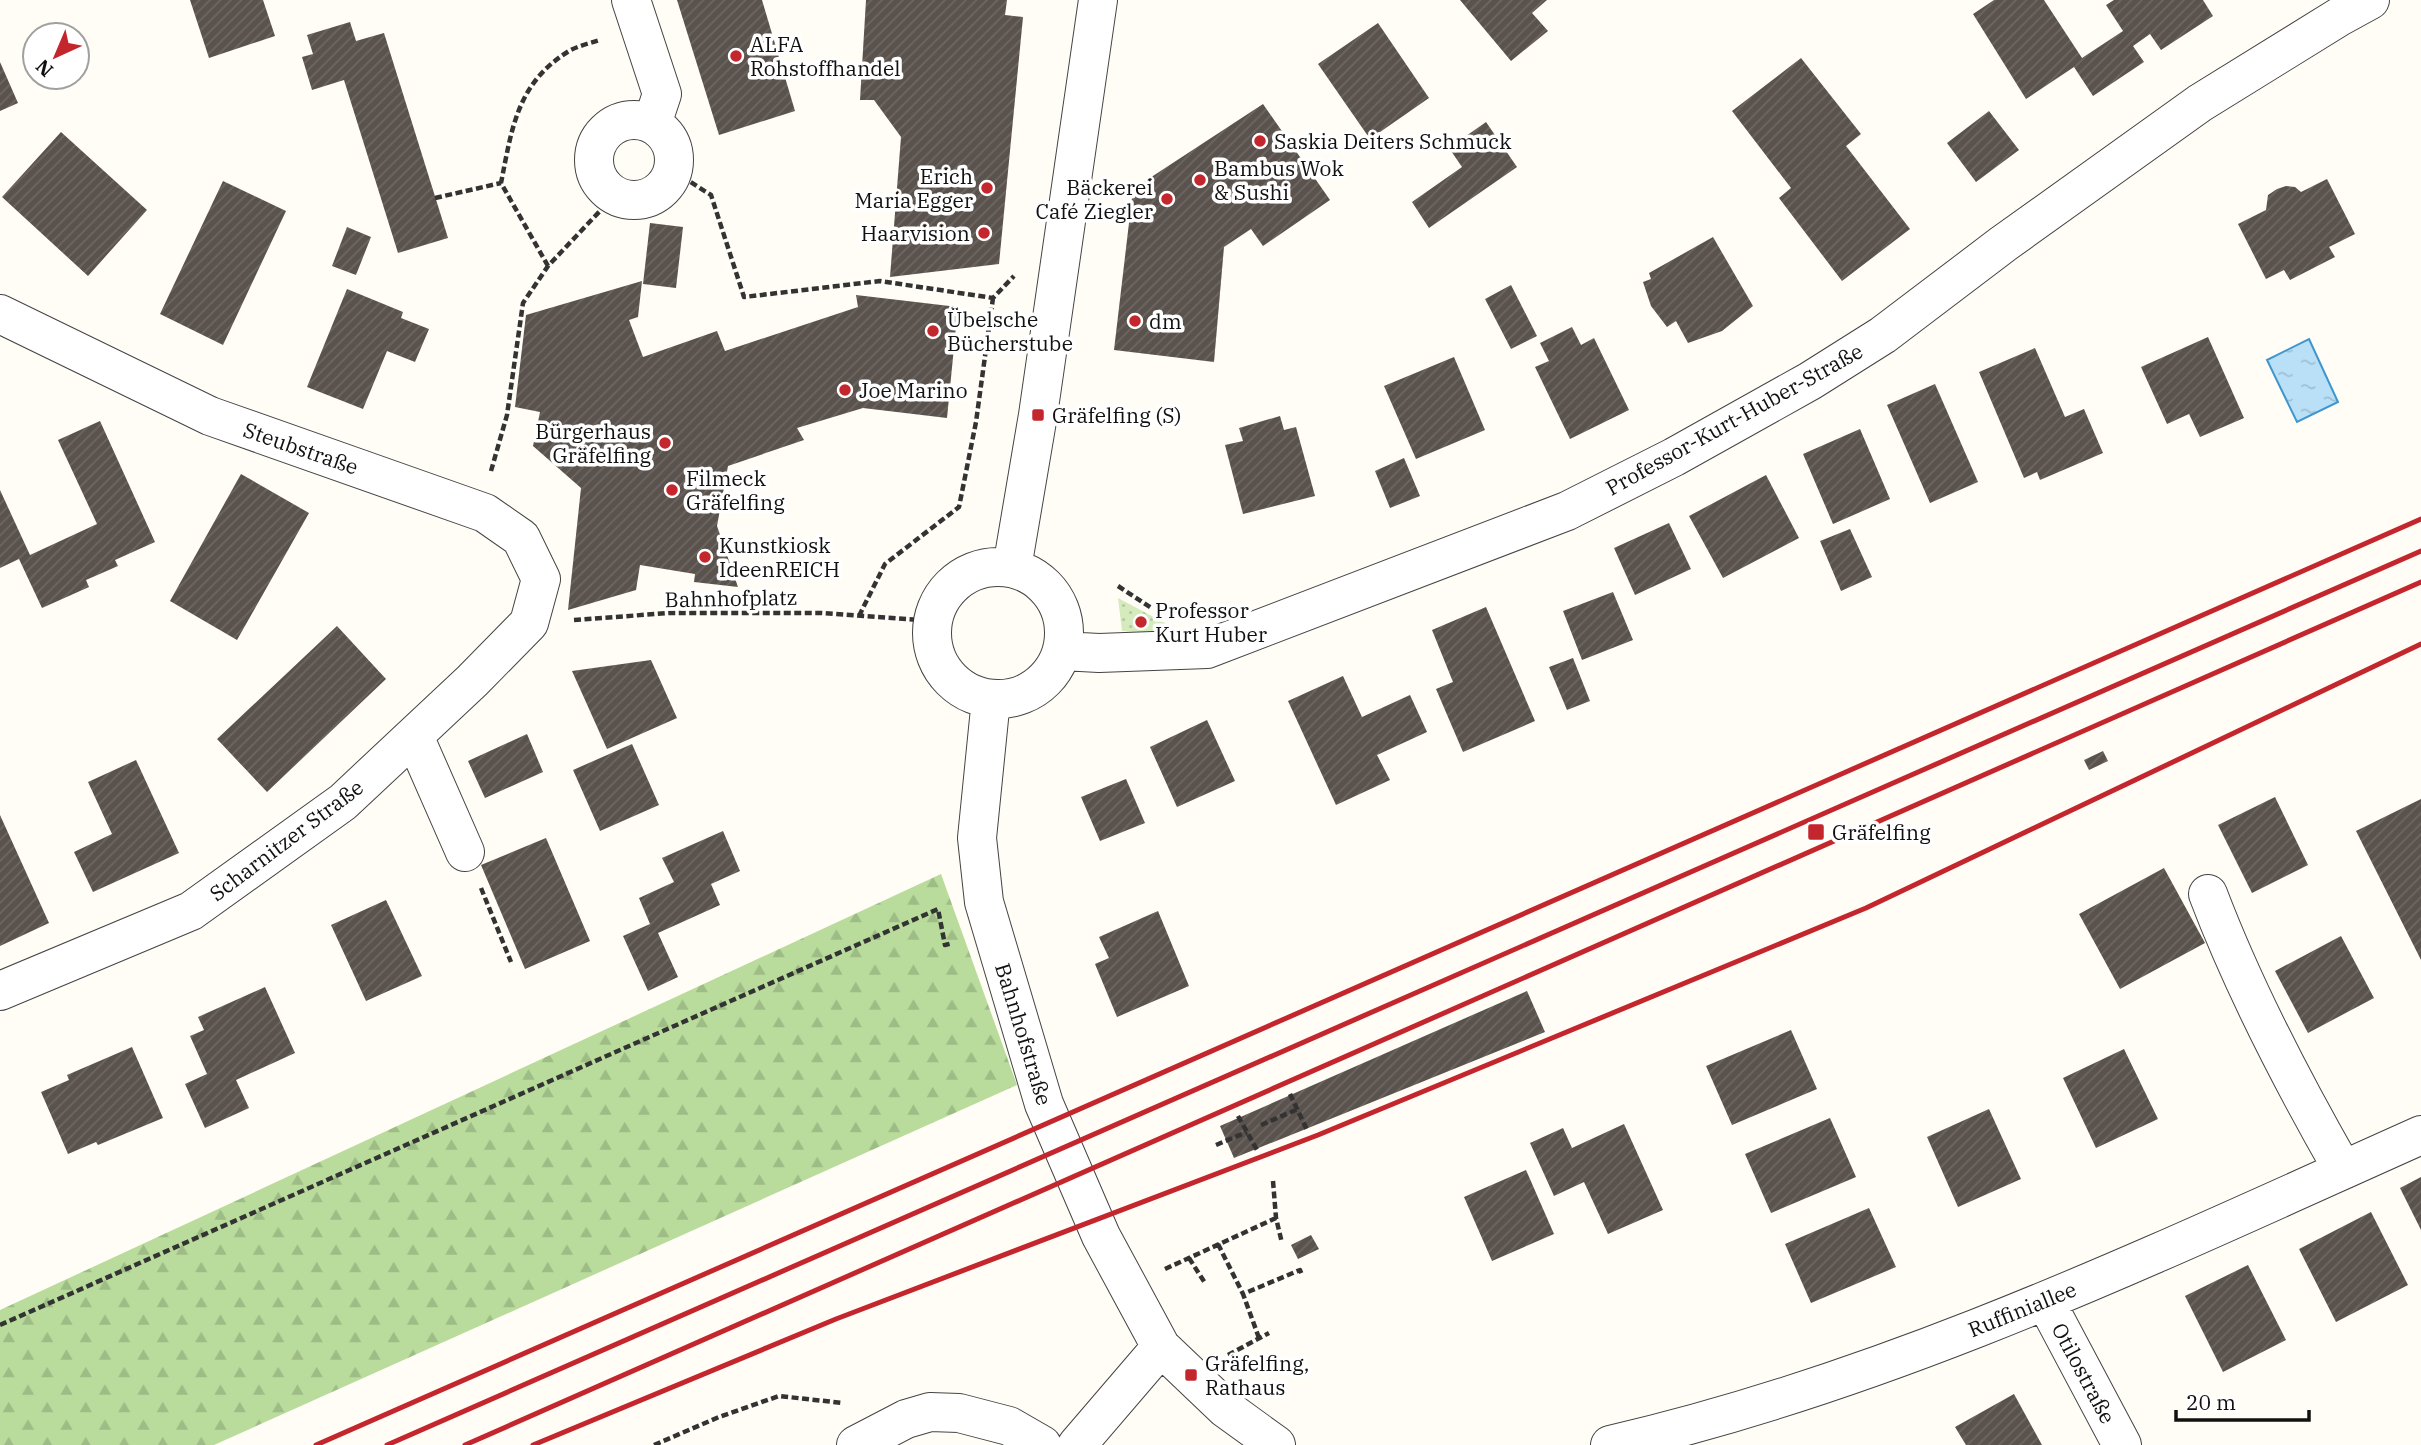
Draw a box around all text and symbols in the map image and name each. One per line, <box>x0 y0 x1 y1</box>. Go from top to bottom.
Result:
north arrow <box>21 21 91 91</box>
place label: ALFA Rohstoffhandel <box>750 30 901 82</box>
marker: ALFA Rohstoffhandel <box>728 48 744 64</box>
text: N <box>30 54 58 82</box>
place label: Saskia Deiters Schmuck <box>1274 127 1512 155</box>
marker: Saskia Deiters Schmuck <box>1252 133 1268 149</box>
place label: Bambus Wok & Sushi <box>1214 154 1344 206</box>
place label: Erich Maria Egger <box>854 162 974 214</box>
marker: Bambus Wok & Sushi <box>1192 172 1208 188</box>
place label: Bäckerei Café Ziegler <box>1036 173 1154 225</box>
marker: Erich Maria Egger <box>979 180 995 196</box>
marker: Bäckerei Café Ziegler <box>1159 191 1175 207</box>
place label: Haarvision <box>861 219 970 247</box>
marker: Haarvision <box>976 225 992 241</box>
place label: Übelsche Bücherstube <box>947 305 1073 357</box>
place label: dm <box>1149 307 1182 335</box>
marker: dm <box>1127 313 1143 329</box>
marker: Übelsche Bücherstube <box>925 323 941 339</box>
street label: Professor-Kurt-Huber-Straße <box>1601 337 1867 501</box>
place label: Joe Marino <box>859 376 968 404</box>
marker: Joe Marino <box>837 382 853 398</box>
place label: Gräfelfing (S) <box>1052 401 1181 429</box>
marker: Gräfelfing (S) <box>1030 407 1046 423</box>
street label: Steubstraße <box>240 415 362 481</box>
place label: Bürgerhaus Gräfelfing <box>535 417 652 469</box>
marker: Bürgerhaus Gräfelfing <box>657 435 673 451</box>
place label: Filmeck Gräfelfing <box>686 464 785 516</box>
marker: Filmeck Gräfelfing <box>664 482 680 498</box>
place label: Kunstkiosk IdeenREICH <box>719 531 840 583</box>
marker: Kunstkiosk IdeenREICH <box>697 549 713 565</box>
street label: Bahnhofplatz <box>664 583 798 613</box>
place label: Professor Kurt Huber <box>1155 596 1268 648</box>
marker: Professor Kurt Huber <box>1133 614 1149 630</box>
street label: Scharnitzer Straße <box>203 773 369 907</box>
place label: Gräfelfing <box>1832 818 1931 846</box>
marker: Gräfelfing <box>1806 822 1826 842</box>
street label: Bahnhofstraße <box>989 960 1059 1108</box>
street label: Ruffiniallee <box>1964 1275 2080 1343</box>
street label: Otilostraße <box>2046 1318 2122 1428</box>
place label: Gräfelfing, Rathaus <box>1205 1349 1309 1401</box>
marker: Gräfelfing, Rathaus <box>1183 1367 1199 1383</box>
scale bar <box>2176 1378 2309 1422</box>
text: 20 m <box>2186 1388 2236 1416</box>

